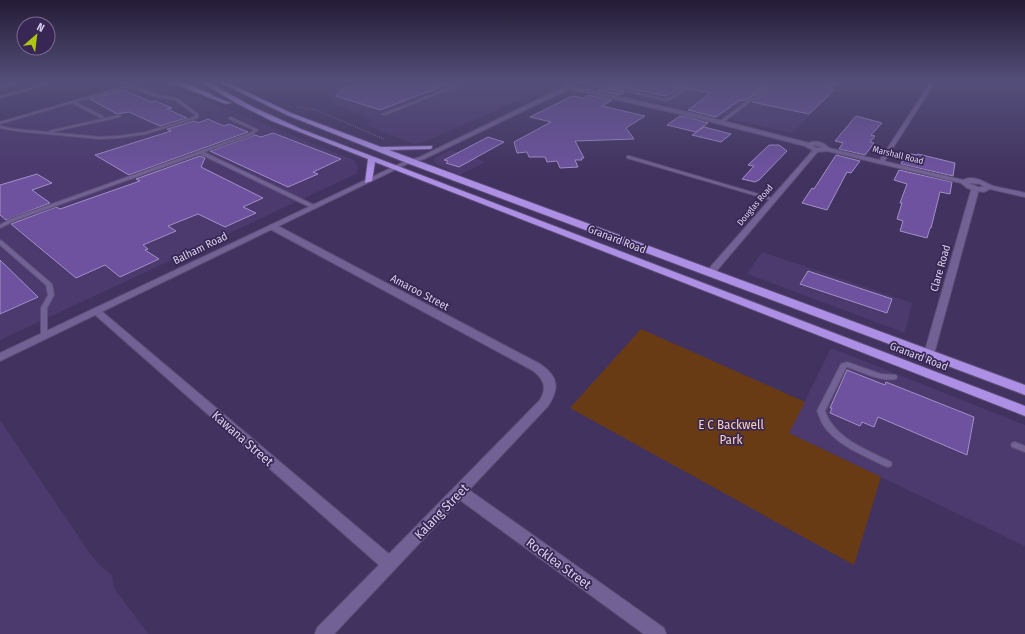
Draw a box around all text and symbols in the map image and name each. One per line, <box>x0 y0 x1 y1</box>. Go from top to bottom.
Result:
north arrow <box>16 16 56 56</box>
text: N <box>34 20 46 35</box>
street label: Marshall Road <box>871 144 925 166</box>
street label: Douglas Road <box>735 182 775 227</box>
street label: Granard Road <box>586 222 648 257</box>
street label: Balham Road <box>171 230 230 267</box>
street label: Clare Road <box>928 243 953 293</box>
street label: Amaroo Street <box>388 272 452 313</box>
street label: Granard Road <box>888 339 950 374</box>
street label: Kawana Street <box>209 408 277 469</box>
park label: E C Backwell Park <box>698 417 764 447</box>
street label: Kalang Street <box>411 480 472 542</box>
street label: Rocklea Street <box>523 535 595 592</box>

